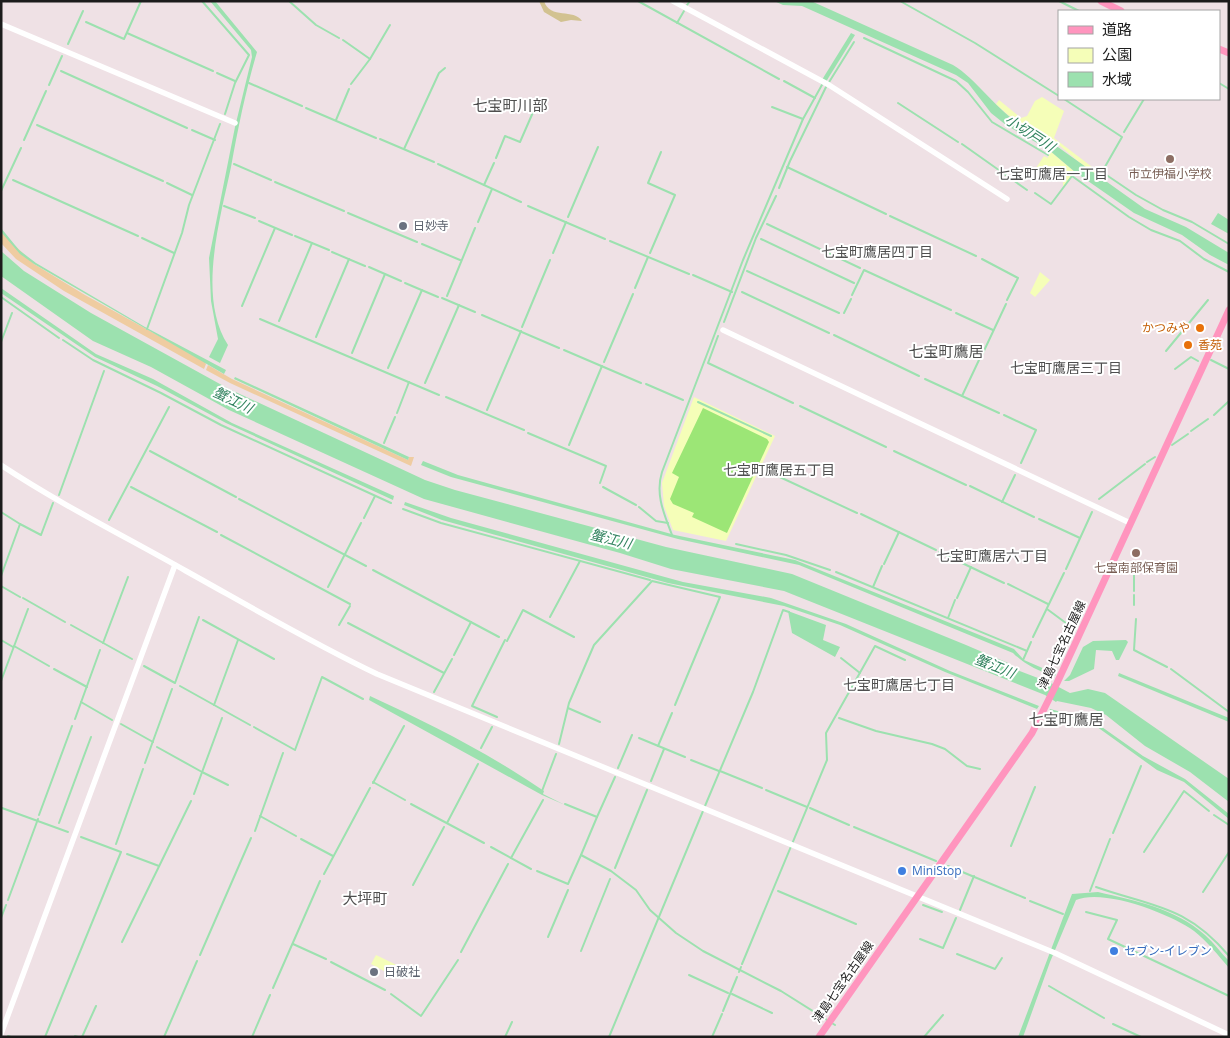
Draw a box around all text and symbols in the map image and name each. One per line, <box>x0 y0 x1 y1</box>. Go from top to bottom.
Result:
legend <box>1058 10 1220 100</box>
text: 道路 <box>1102 19 1132 39</box>
text: 公園 <box>1102 44 1132 64</box>
text: 水域 <box>1102 69 1132 89</box>
district label: 七宝町川部 <box>472 95 548 115</box>
water label: 小切戸川 <box>1002 109 1061 157</box>
marker: 市立伊福小学校 <box>1164 153 1176 165</box>
district label: 七宝町鷹居一丁目 <box>996 164 1108 183</box>
place label: 市立伊福小学校 <box>1128 165 1212 182</box>
place label: 日妙寺 <box>413 217 449 234</box>
marker: 日妙寺 <box>397 220 409 232</box>
district label: 七宝町鷹居四丁目 <box>821 242 933 261</box>
place label: かつみや <box>1142 319 1190 336</box>
marker: かつみや <box>1194 322 1206 334</box>
place label: 香苑 <box>1198 336 1222 353</box>
marker: 香苑 <box>1182 339 1194 351</box>
district label: 七宝町鷹居 <box>908 341 984 361</box>
district label: 七宝町鷹居三丁目 <box>1010 358 1122 377</box>
water label: 蟹江川 <box>210 382 258 418</box>
district label: 七宝町鷹居五丁目 <box>723 460 835 479</box>
water label: 蟹江川 <box>588 524 636 553</box>
district label: 七宝町鷹居六丁目 <box>936 546 1048 565</box>
marker: 七宝南部保育園 <box>1130 547 1142 559</box>
place label: 七宝南部保育園 <box>1094 559 1178 576</box>
street label: 津島七宝名古屋線 <box>1034 598 1090 692</box>
water label: 蟹江川 <box>972 649 1020 683</box>
district label: 七宝町鷹居七丁目 <box>843 675 955 694</box>
district label: 七宝町鷹居 <box>1028 709 1104 729</box>
place label: MiniStop <box>912 862 962 879</box>
marker: MiniStop <box>896 865 908 877</box>
district label: 大坪町 <box>342 888 388 908</box>
street label: 津島七宝名古屋線 <box>808 938 877 1026</box>
place label: セブン-イレブン <box>1124 942 1212 959</box>
marker: セブン-イレブン <box>1108 945 1120 957</box>
place label: 日破社 <box>384 963 420 980</box>
marker: 日破社 <box>368 966 380 978</box>

